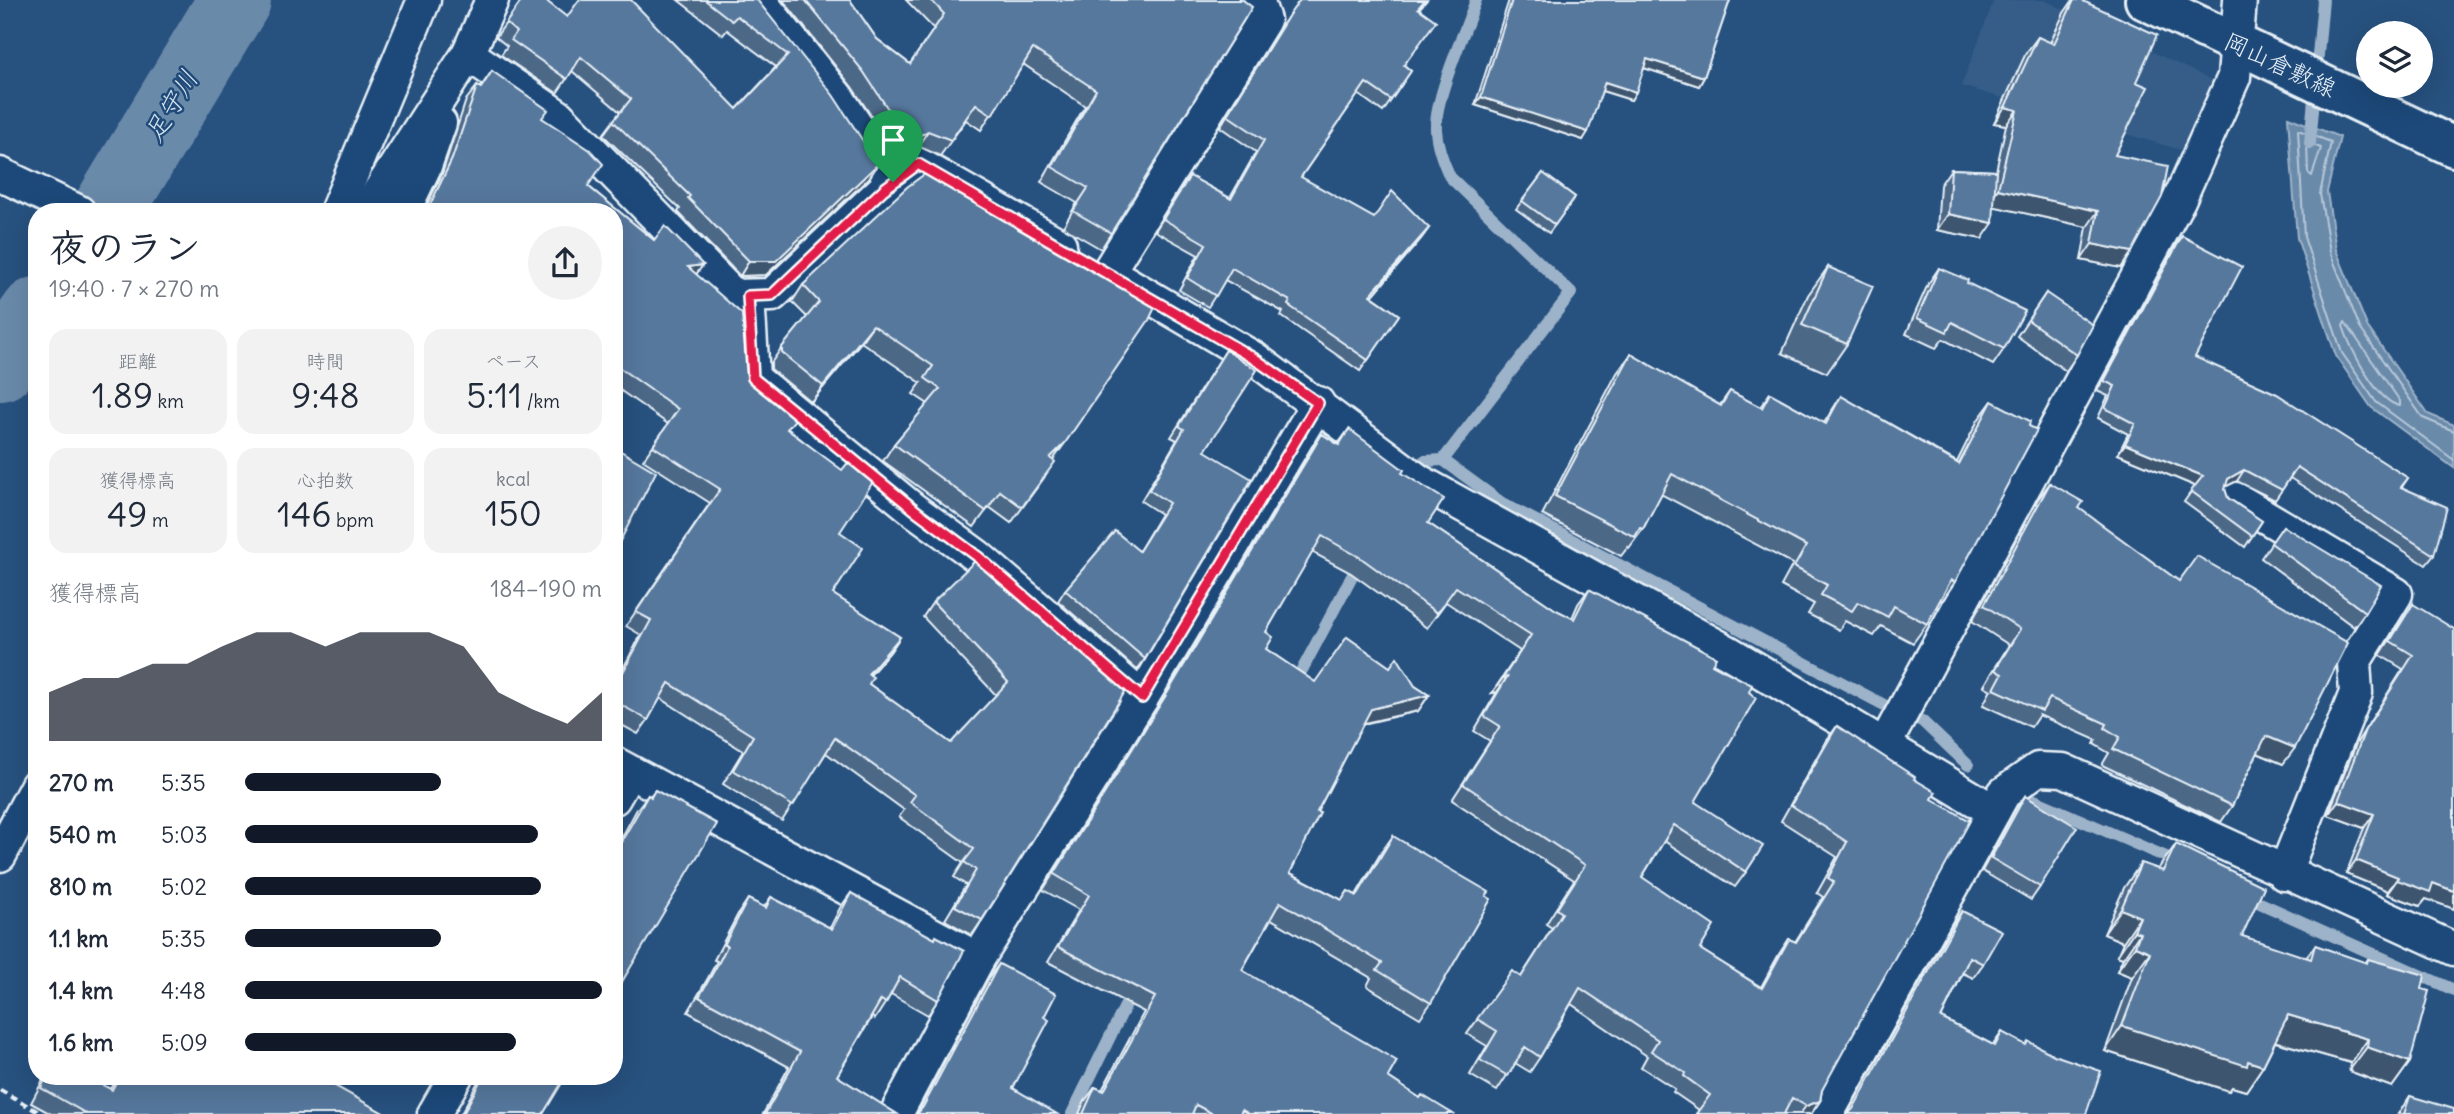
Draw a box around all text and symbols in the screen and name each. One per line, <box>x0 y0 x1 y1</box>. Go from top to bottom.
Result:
map controls <box>2356 21 2433 98</box>
button: layers <box>2356 21 2433 98</box>
street label: 岡山倉敷線 <box>2220 25 2341 103</box>
water label: 足守川 <box>136 64 205 148</box>
pin <box>863 110 923 182</box>
icon: arrive <box>874 121 912 159</box>
text: 夜のラン <box>49 224 201 271</box>
button: share <box>528 226 602 300</box>
text: 19:40 · 7 × 270 m <box>49 274 220 303</box>
text: 距離 <box>119 349 157 373</box>
text: 時間 <box>306 349 345 373</box>
text: ペース <box>485 349 541 373</box>
text: 1.89 <box>92 373 153 417</box>
text: 9:48 <box>291 373 360 417</box>
text: 5:11 <box>466 373 522 417</box>
text: km <box>153 389 184 413</box>
text: /km <box>522 389 560 413</box>
text: kcal <box>496 467 530 491</box>
text: 獲得標高 <box>100 468 176 492</box>
text: 心拍数 <box>297 468 354 492</box>
text: 150 <box>485 491 542 535</box>
text: 49 <box>107 492 147 536</box>
text: 146 <box>277 492 331 536</box>
text: m <box>147 508 169 532</box>
text: bpm <box>331 508 374 532</box>
text: 184–190 m <box>490 574 602 603</box>
text: 獲得標高 <box>49 578 141 607</box>
text: 270 m <box>49 768 114 797</box>
text: 5:35 <box>161 768 206 797</box>
text: 540 m <box>49 820 116 849</box>
text: 5:03 <box>161 820 208 849</box>
text: 810 m <box>49 872 112 901</box>
text: 5:02 <box>161 872 207 901</box>
text: 1.1 km <box>49 924 108 953</box>
text: 5:35 <box>161 924 206 953</box>
text: 1.4 km <box>49 976 113 1005</box>
text: 4:48 <box>161 976 206 1005</box>
text: 1.6 km <box>49 1028 114 1057</box>
text: 5:09 <box>161 1028 208 1057</box>

